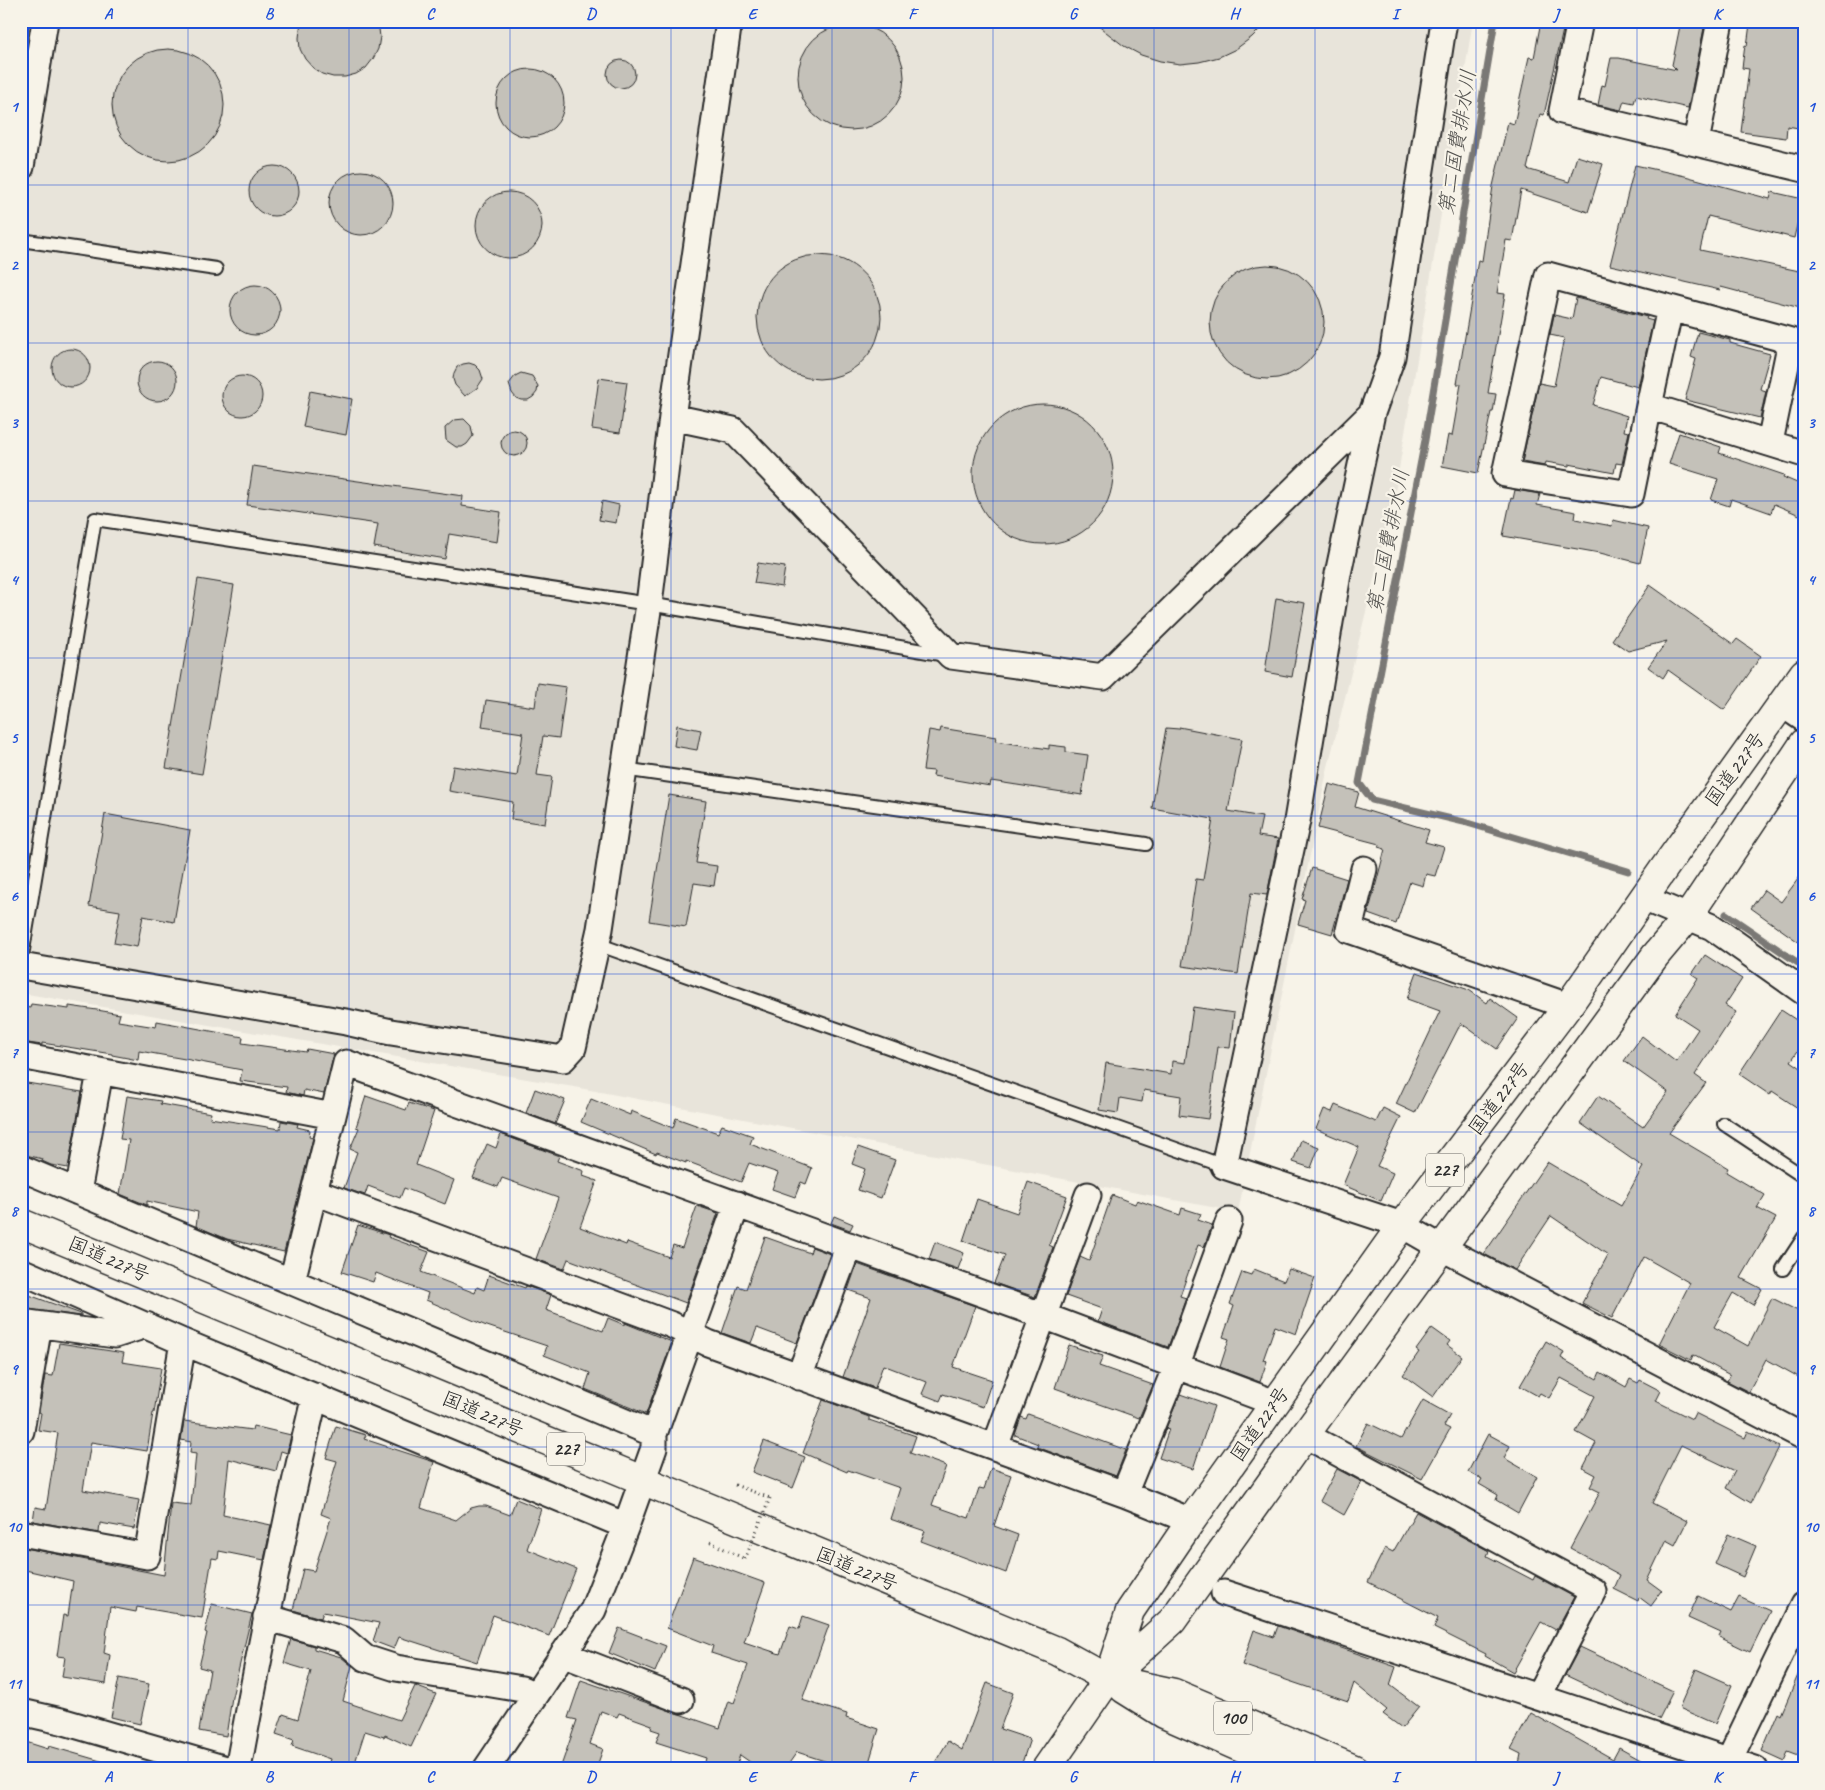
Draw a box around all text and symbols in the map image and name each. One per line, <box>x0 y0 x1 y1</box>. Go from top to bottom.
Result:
text: A <box>104 4 114 24</box>
text: B <box>265 4 275 24</box>
text: C <box>426 4 436 24</box>
text: D <box>586 4 597 24</box>
text: E <box>748 4 759 24</box>
text: F <box>908 4 919 24</box>
text: G <box>1069 4 1079 24</box>
text: H <box>1229 4 1241 24</box>
text: I <box>1392 4 1402 24</box>
text: J <box>1552 4 1561 24</box>
text: K <box>1713 4 1725 24</box>
water label: 第二国費排水川 <box>1433 67 1481 217</box>
text: 1 <box>10 97 19 117</box>
text: 1 <box>1807 97 1816 117</box>
text: 2 <box>10 255 19 275</box>
text: 2 <box>1807 255 1816 275</box>
text: 3 <box>10 413 19 433</box>
text: 3 <box>1807 413 1816 433</box>
water label: 第二国費排水川 <box>1361 466 1415 616</box>
text: 4 <box>10 570 19 590</box>
text: 4 <box>1807 570 1816 590</box>
street label: 国道227号 <box>1699 726 1771 812</box>
text: 5 <box>11 728 20 748</box>
text: 5 <box>1808 728 1817 748</box>
text: 6 <box>10 886 19 906</box>
text: 6 <box>1807 886 1816 906</box>
text: 7 <box>10 1043 19 1063</box>
text: 7 <box>1807 1043 1816 1063</box>
street label: 国道227号 <box>1463 1056 1535 1140</box>
road number: 227 <box>1426 1154 1464 1186</box>
text: 8 <box>10 1201 19 1221</box>
text: 8 <box>1807 1201 1816 1221</box>
street label: 国道227号 <box>64 1230 154 1288</box>
text: 9 <box>10 1359 19 1379</box>
text: 9 <box>1807 1359 1816 1379</box>
street label: 国道227号 <box>1225 1381 1295 1467</box>
street label: 国道227号 <box>438 1385 528 1443</box>
road number: 227 <box>547 1432 585 1466</box>
text: 10 <box>7 1517 23 1537</box>
text: 10 <box>1804 1517 1820 1537</box>
street label: 国道227号 <box>812 1541 902 1597</box>
text: 11 <box>7 1674 23 1694</box>
text: 11 <box>1804 1674 1820 1694</box>
road number: 100 <box>1214 1702 1252 1735</box>
text: A <box>104 1767 114 1787</box>
text: B <box>265 1767 275 1787</box>
text: C <box>426 1767 436 1787</box>
text: D <box>586 1767 597 1787</box>
text: E <box>748 1767 759 1787</box>
text: F <box>908 1767 919 1787</box>
text: G <box>1069 1767 1079 1787</box>
text: H <box>1229 1767 1241 1787</box>
text: I <box>1392 1767 1402 1787</box>
text: J <box>1552 1767 1561 1787</box>
text: K <box>1713 1767 1725 1787</box>

